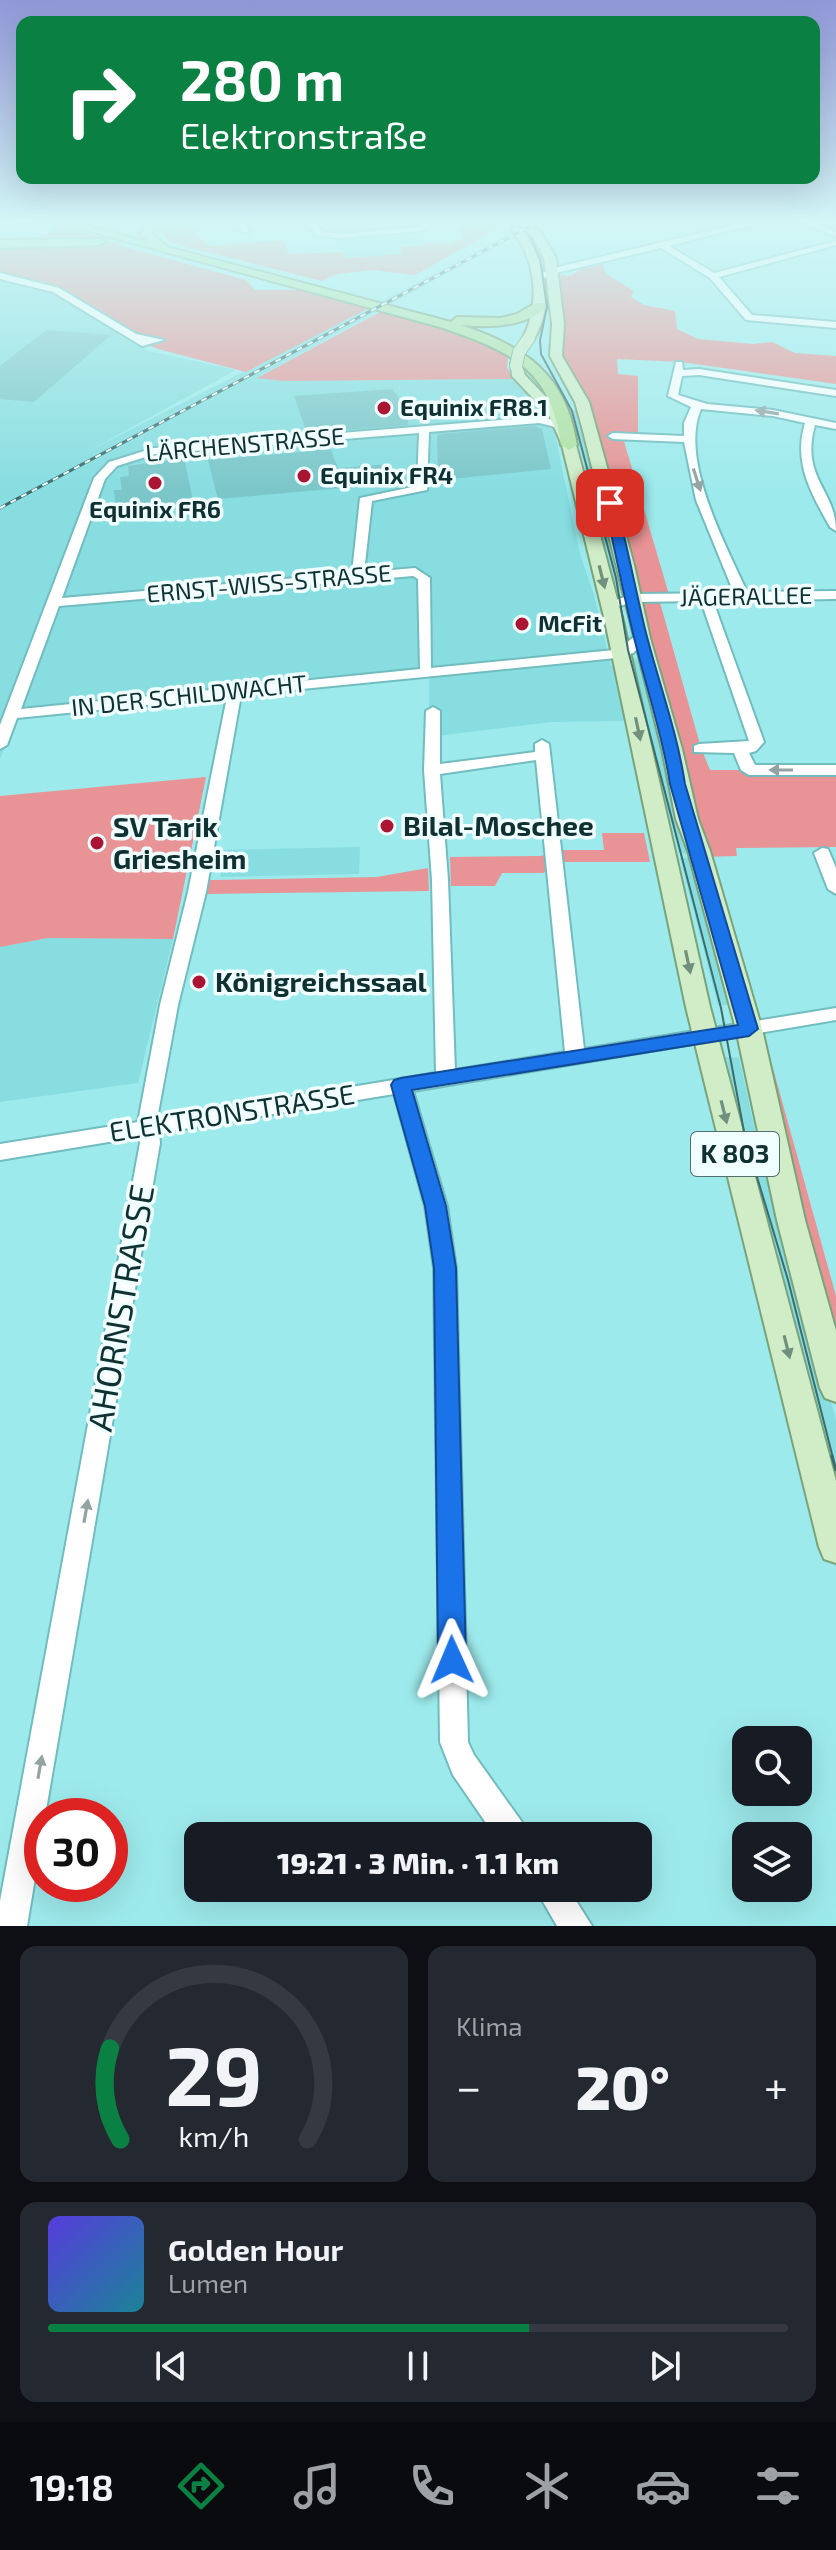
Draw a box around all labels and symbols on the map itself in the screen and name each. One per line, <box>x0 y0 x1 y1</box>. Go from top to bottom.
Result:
place label: Equinix FR8.1 <box>400 392 548 421</box>
marker: Equinix FR8.1 <box>375 399 393 417</box>
one-way arrow <box>754 406 779 418</box>
street label: LÄRCHENSTRASSE <box>144 420 346 467</box>
place label: Equinix FR4 <box>320 460 453 489</box>
marker: Equinix FR4 <box>295 467 313 485</box>
pin <box>576 469 644 537</box>
one-way arrow <box>691 469 704 493</box>
marker: Equinix FR6 <box>146 474 164 492</box>
place label: Equinix FR6 <box>89 494 221 523</box>
street label: ERNST-WISS-STRASSE <box>145 557 393 608</box>
one-way arrow <box>596 565 609 590</box>
street label: JÄGERALLEE <box>679 580 813 611</box>
place label: McFit <box>538 608 602 637</box>
marker: McFit <box>513 615 531 633</box>
street label: IN DER SCHILDWACHT <box>70 668 308 721</box>
one-way arrow <box>632 717 645 742</box>
one-way arrow <box>768 764 793 776</box>
place label: Bilal-Moschee <box>403 808 594 842</box>
place label: SV Tarik Griesheim <box>113 809 247 875</box>
marker: Bilal-Moschee <box>378 817 396 835</box>
marker: SV Tarik Griesheim <box>88 834 106 852</box>
one-way arrow <box>682 949 695 974</box>
place label: Königreichssaal <box>215 964 428 998</box>
marker: Königreichssaal <box>190 973 208 991</box>
street label: ELEKTRONSTRASSE <box>107 1076 357 1148</box>
one-way arrow <box>719 1099 731 1124</box>
road number: K 803 <box>691 1132 779 1176</box>
street label: AHORNSTRASSE <box>78 1181 161 1434</box>
one-way arrow <box>781 1334 793 1359</box>
one-way arrow <box>80 1498 92 1523</box>
position arrow <box>410 1618 494 1702</box>
one-way arrow <box>34 1754 46 1779</box>
speed limit sign: 30 <box>24 1798 128 1902</box>

